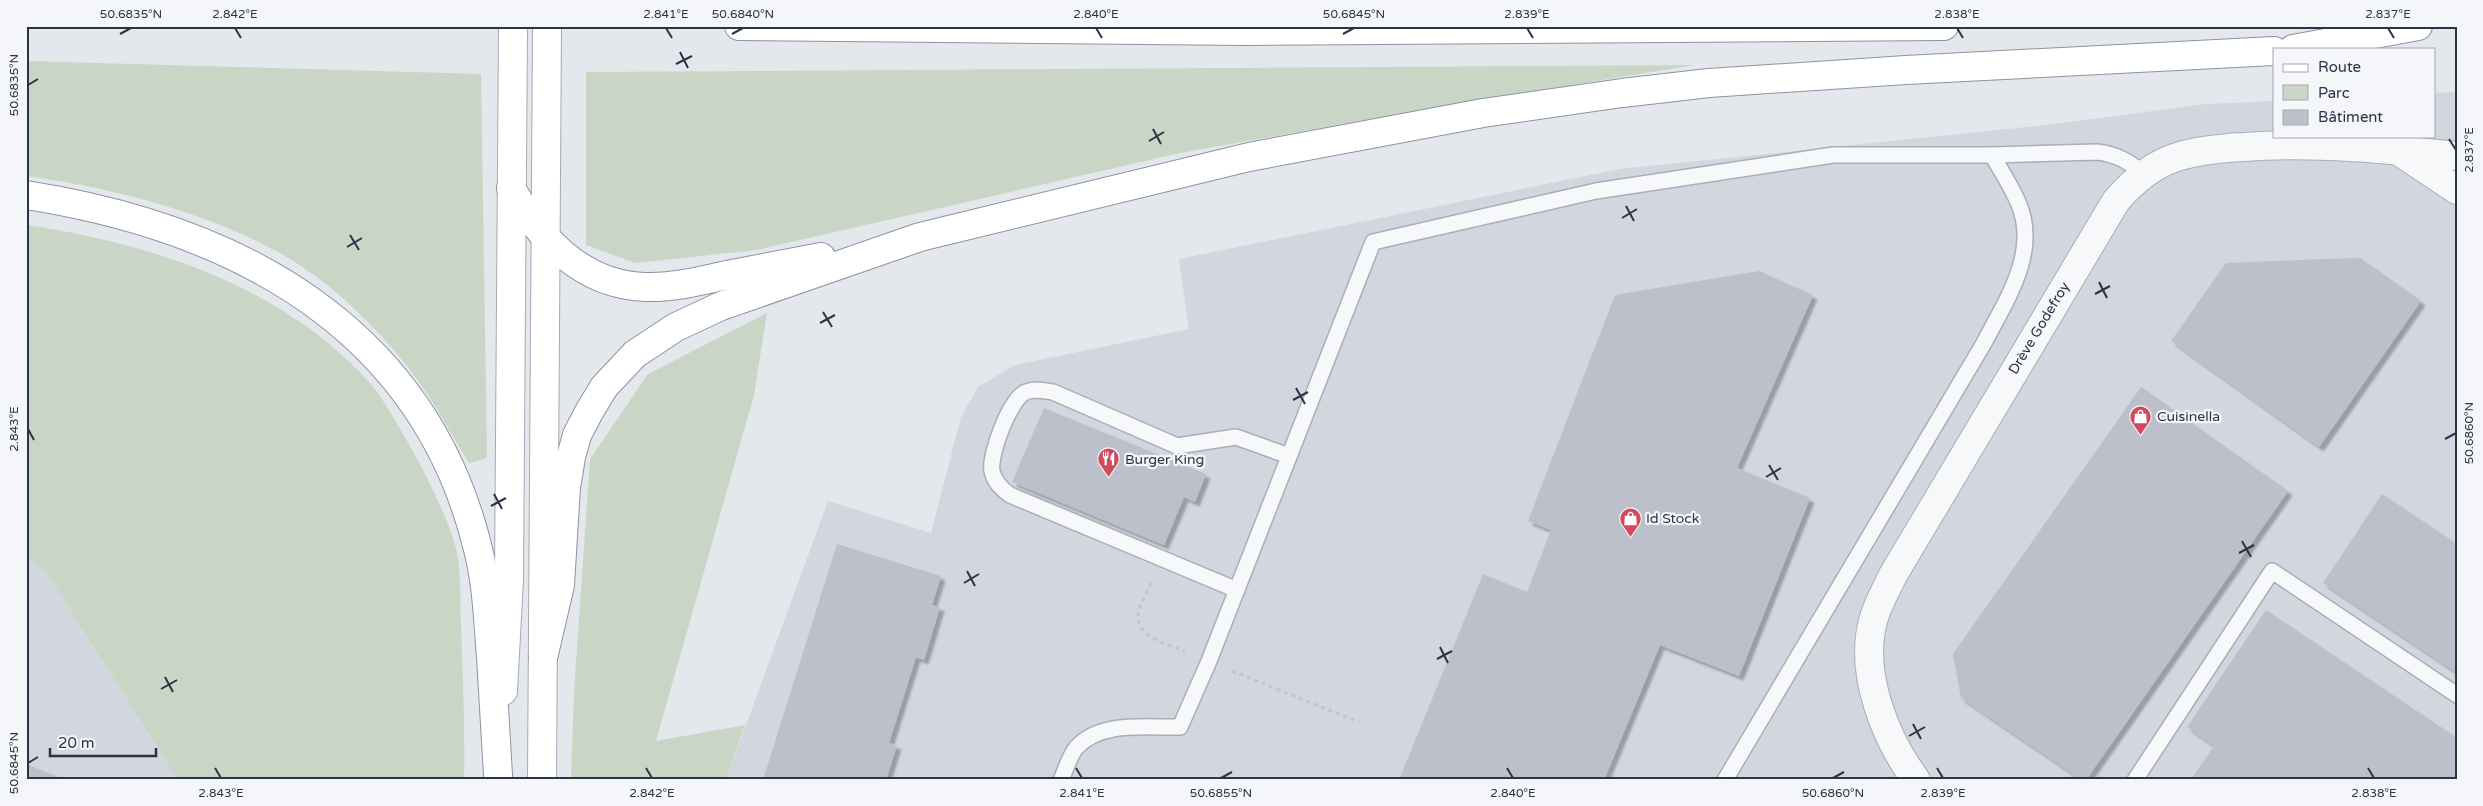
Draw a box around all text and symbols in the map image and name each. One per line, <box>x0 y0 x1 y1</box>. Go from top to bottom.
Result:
text: 50.6835°N <box>100 7 162 21</box>
text: 2.842°E <box>212 7 258 21</box>
text: 2.841°E <box>643 7 689 21</box>
text: 50.6840°N <box>712 7 774 21</box>
text: 2.840°E <box>1073 7 1119 21</box>
text: 50.6845°N <box>1323 7 1385 21</box>
text: 2.839°E <box>1504 7 1550 21</box>
text: 2.838°E <box>1934 7 1980 21</box>
text: 2.837°E <box>2365 7 2411 21</box>
legend <box>2273 48 2436 138</box>
text: 50.6835°N <box>7 54 21 116</box>
text: Route <box>2318 58 2361 76</box>
text: Parc <box>2318 84 2350 102</box>
text: Bâtiment <box>2318 108 2383 126</box>
text: 2.837°E <box>2462 127 2476 173</box>
street label: Drève Godefroy <box>2005 278 2073 377</box>
text: 50.6860°N <box>2462 402 2476 464</box>
shop icon: Cuisinella <box>2129 404 2153 435</box>
text: 2.843°E <box>7 406 21 452</box>
place label: Cuisinella <box>2157 408 2220 425</box>
restaurant icon: Burger King <box>1097 447 1121 478</box>
place label: Burger King <box>1125 451 1204 468</box>
shop icon: Id Stock <box>1618 506 1642 537</box>
place label: Id Stock <box>1646 510 1700 527</box>
scale bar <box>50 726 156 758</box>
text: 50.6845°N <box>7 732 21 794</box>
text: 20 m <box>58 734 95 752</box>
text: 2.843°E <box>198 786 244 800</box>
text: 2.842°E <box>629 786 675 800</box>
text: 2.841°E <box>1059 786 1105 800</box>
text: 50.6855°N <box>1190 786 1252 800</box>
text: 2.840°E <box>1490 786 1536 800</box>
text: 50.6860°N <box>1802 786 1864 800</box>
text: 2.839°E <box>1920 786 1966 800</box>
text: 2.838°E <box>2351 786 2397 800</box>

